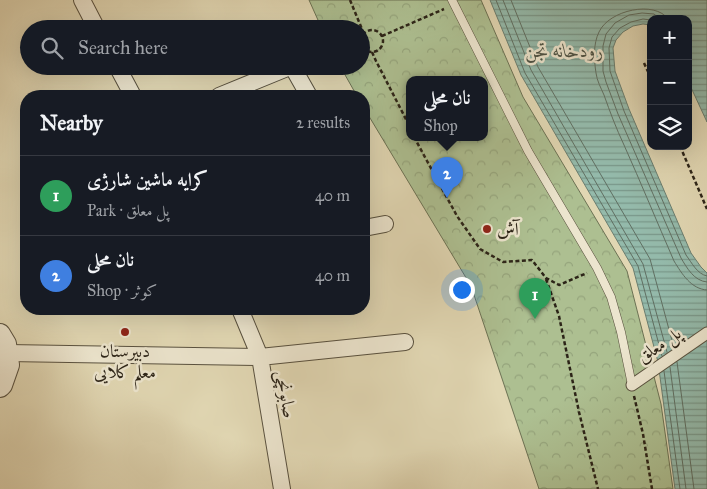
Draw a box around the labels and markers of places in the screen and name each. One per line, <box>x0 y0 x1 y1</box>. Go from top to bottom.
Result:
pin: 2 <box>431 157 463 198</box>
place label: آش <box>497 218 521 240</box>
marker: آش <box>481 223 493 235</box>
pin: 1 <box>519 278 551 319</box>
marker: دبیرستان معلم کلایی <box>119 326 131 338</box>
place label: دبیرستان معلم کلایی <box>94 340 156 390</box>

